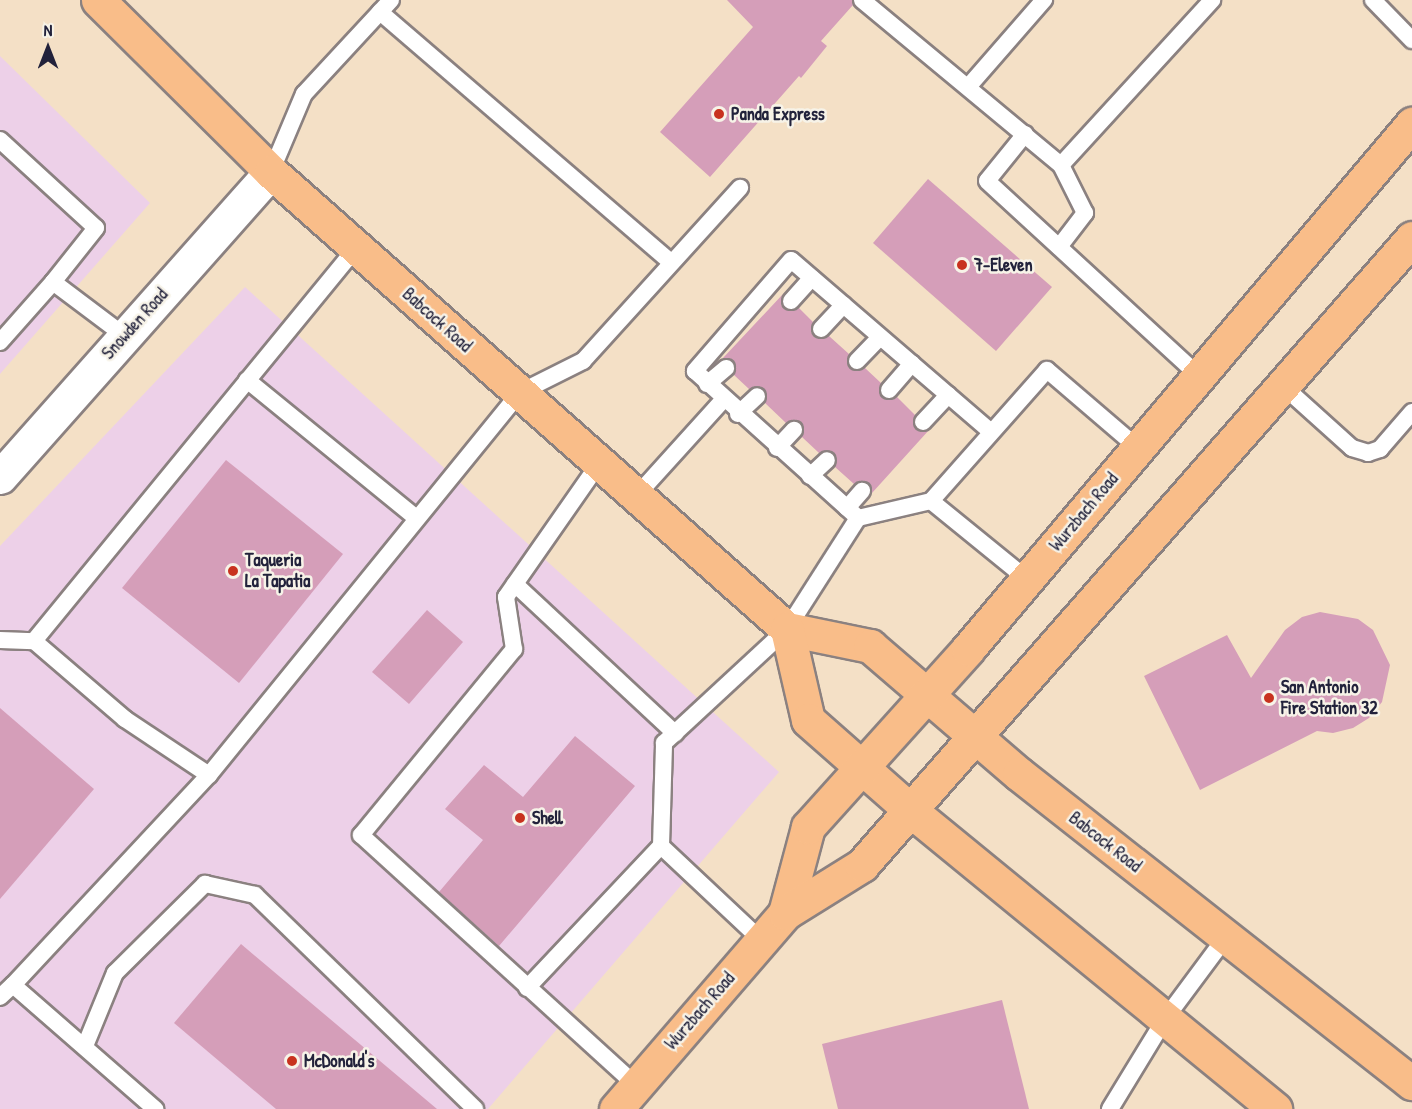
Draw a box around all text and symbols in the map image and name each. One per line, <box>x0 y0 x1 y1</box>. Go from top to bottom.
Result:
north arrow <box>18 18 78 78</box>
text: N <box>44 19 52 41</box>
place label: Panda Express <box>731 103 825 125</box>
marker: Panda Express <box>712 107 726 121</box>
place label: 7-Eleven <box>974 254 1033 276</box>
marker: 7-Eleven <box>955 258 969 272</box>
street label: Babcock Road <box>398 283 476 357</box>
street label: Snowden Road <box>98 284 172 364</box>
street label: Wurzbach Road <box>1045 468 1123 556</box>
place label: Taqueria La Tapatia <box>245 550 310 592</box>
marker: Taqueria La Tapatia <box>226 564 240 578</box>
place label: San Antonio Fire Station 32 <box>1281 677 1378 720</box>
marker: San Antonio Fire Station 32 <box>1262 691 1276 705</box>
place label: Shell <box>532 807 563 829</box>
street label: Babcock Road <box>1064 807 1146 877</box>
marker: Shell <box>513 811 527 825</box>
street label: Wurzbach Road <box>660 968 740 1054</box>
place label: McDonald's <box>304 1050 374 1072</box>
marker: McDonald's <box>285 1054 299 1068</box>

